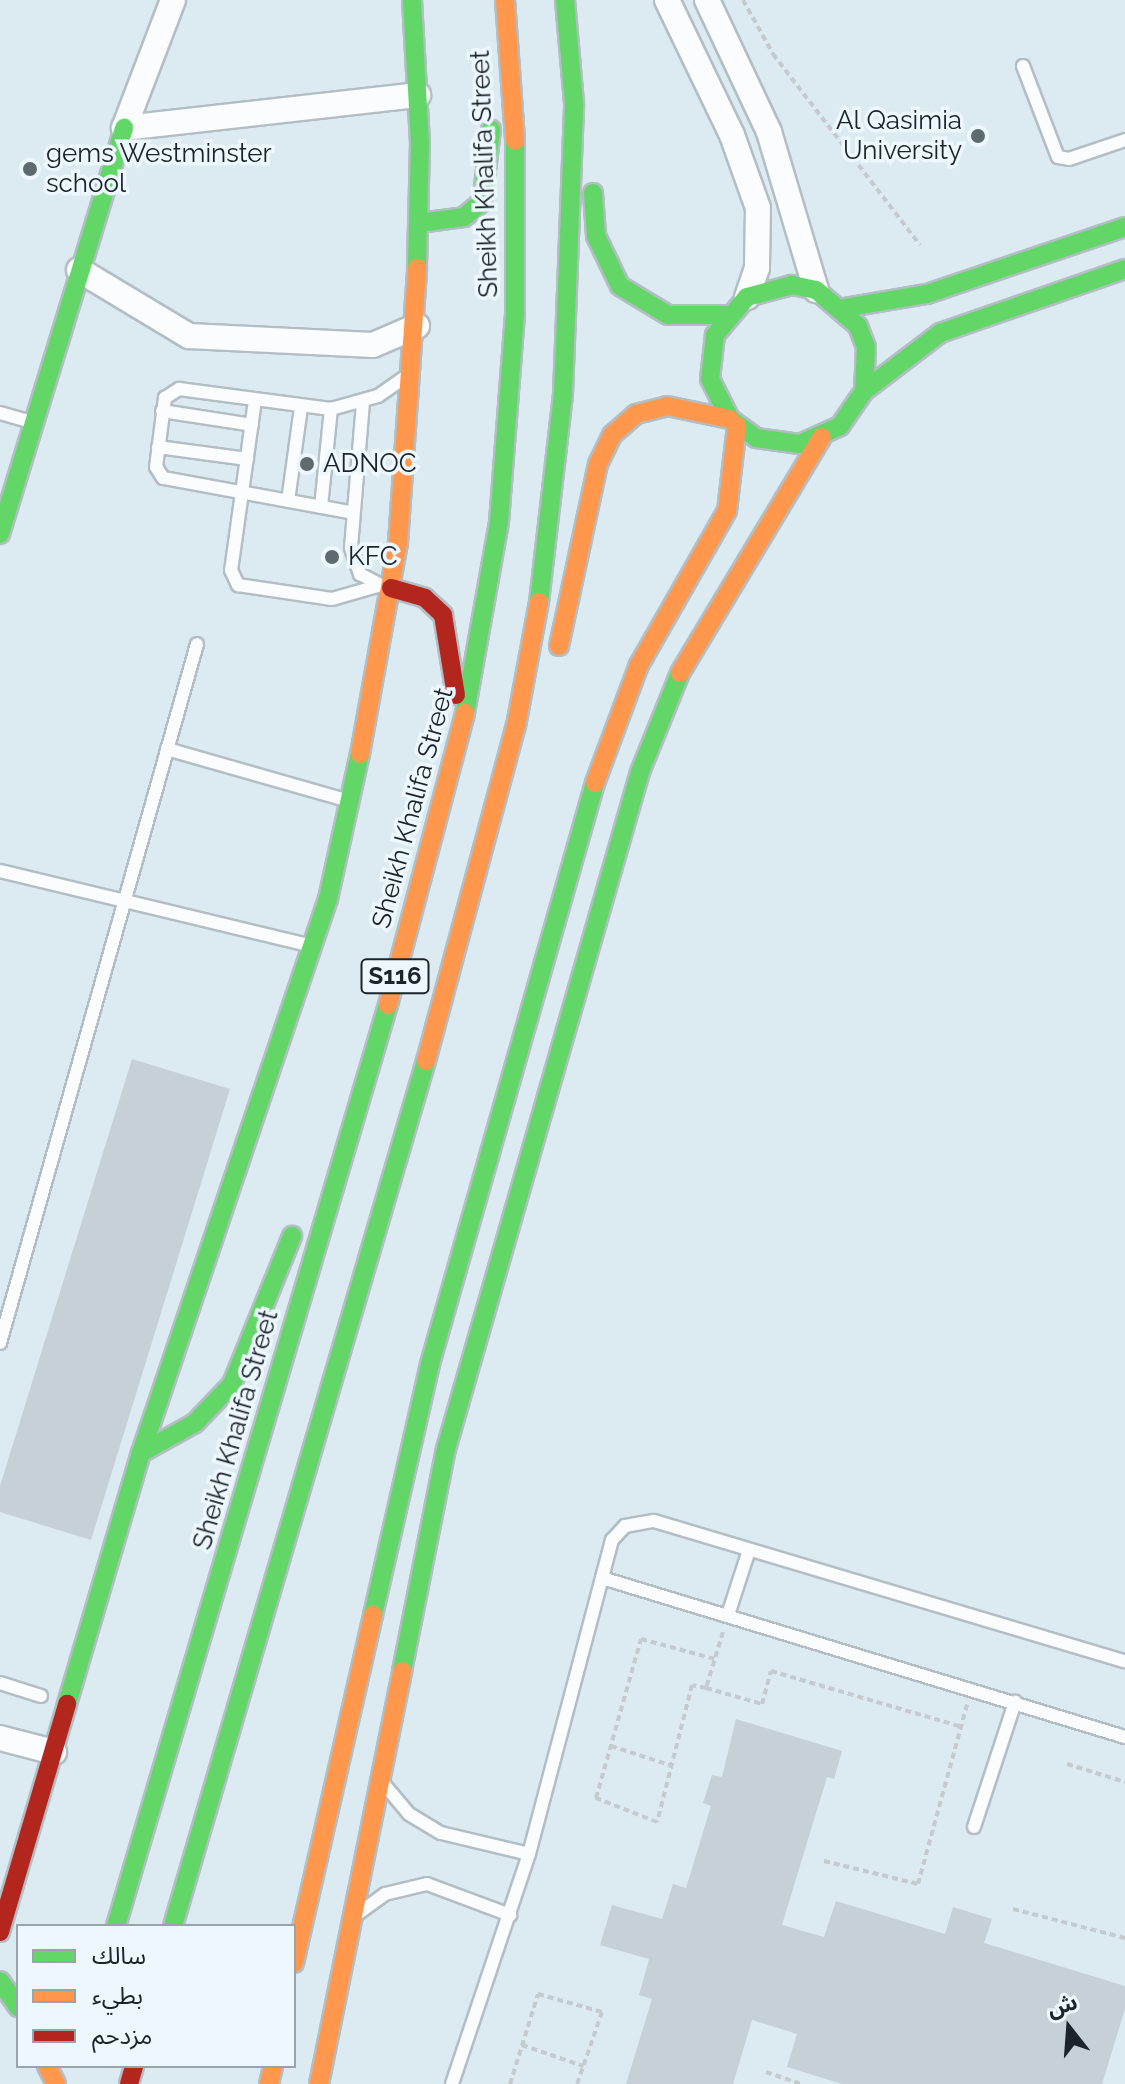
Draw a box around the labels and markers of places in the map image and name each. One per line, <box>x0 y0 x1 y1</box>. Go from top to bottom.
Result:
place label: Al Qasimia University <box>835 105 962 166</box>
marker: Al Qasimia University <box>969 127 987 145</box>
place label: gems Westminster school <box>46 138 273 200</box>
marker: gems Westminster school <box>21 160 39 178</box>
place label: ADNOC <box>323 448 417 480</box>
marker: ADNOC <box>298 455 316 473</box>
place label: KFC <box>348 541 398 573</box>
marker: KFC <box>323 548 341 566</box>

